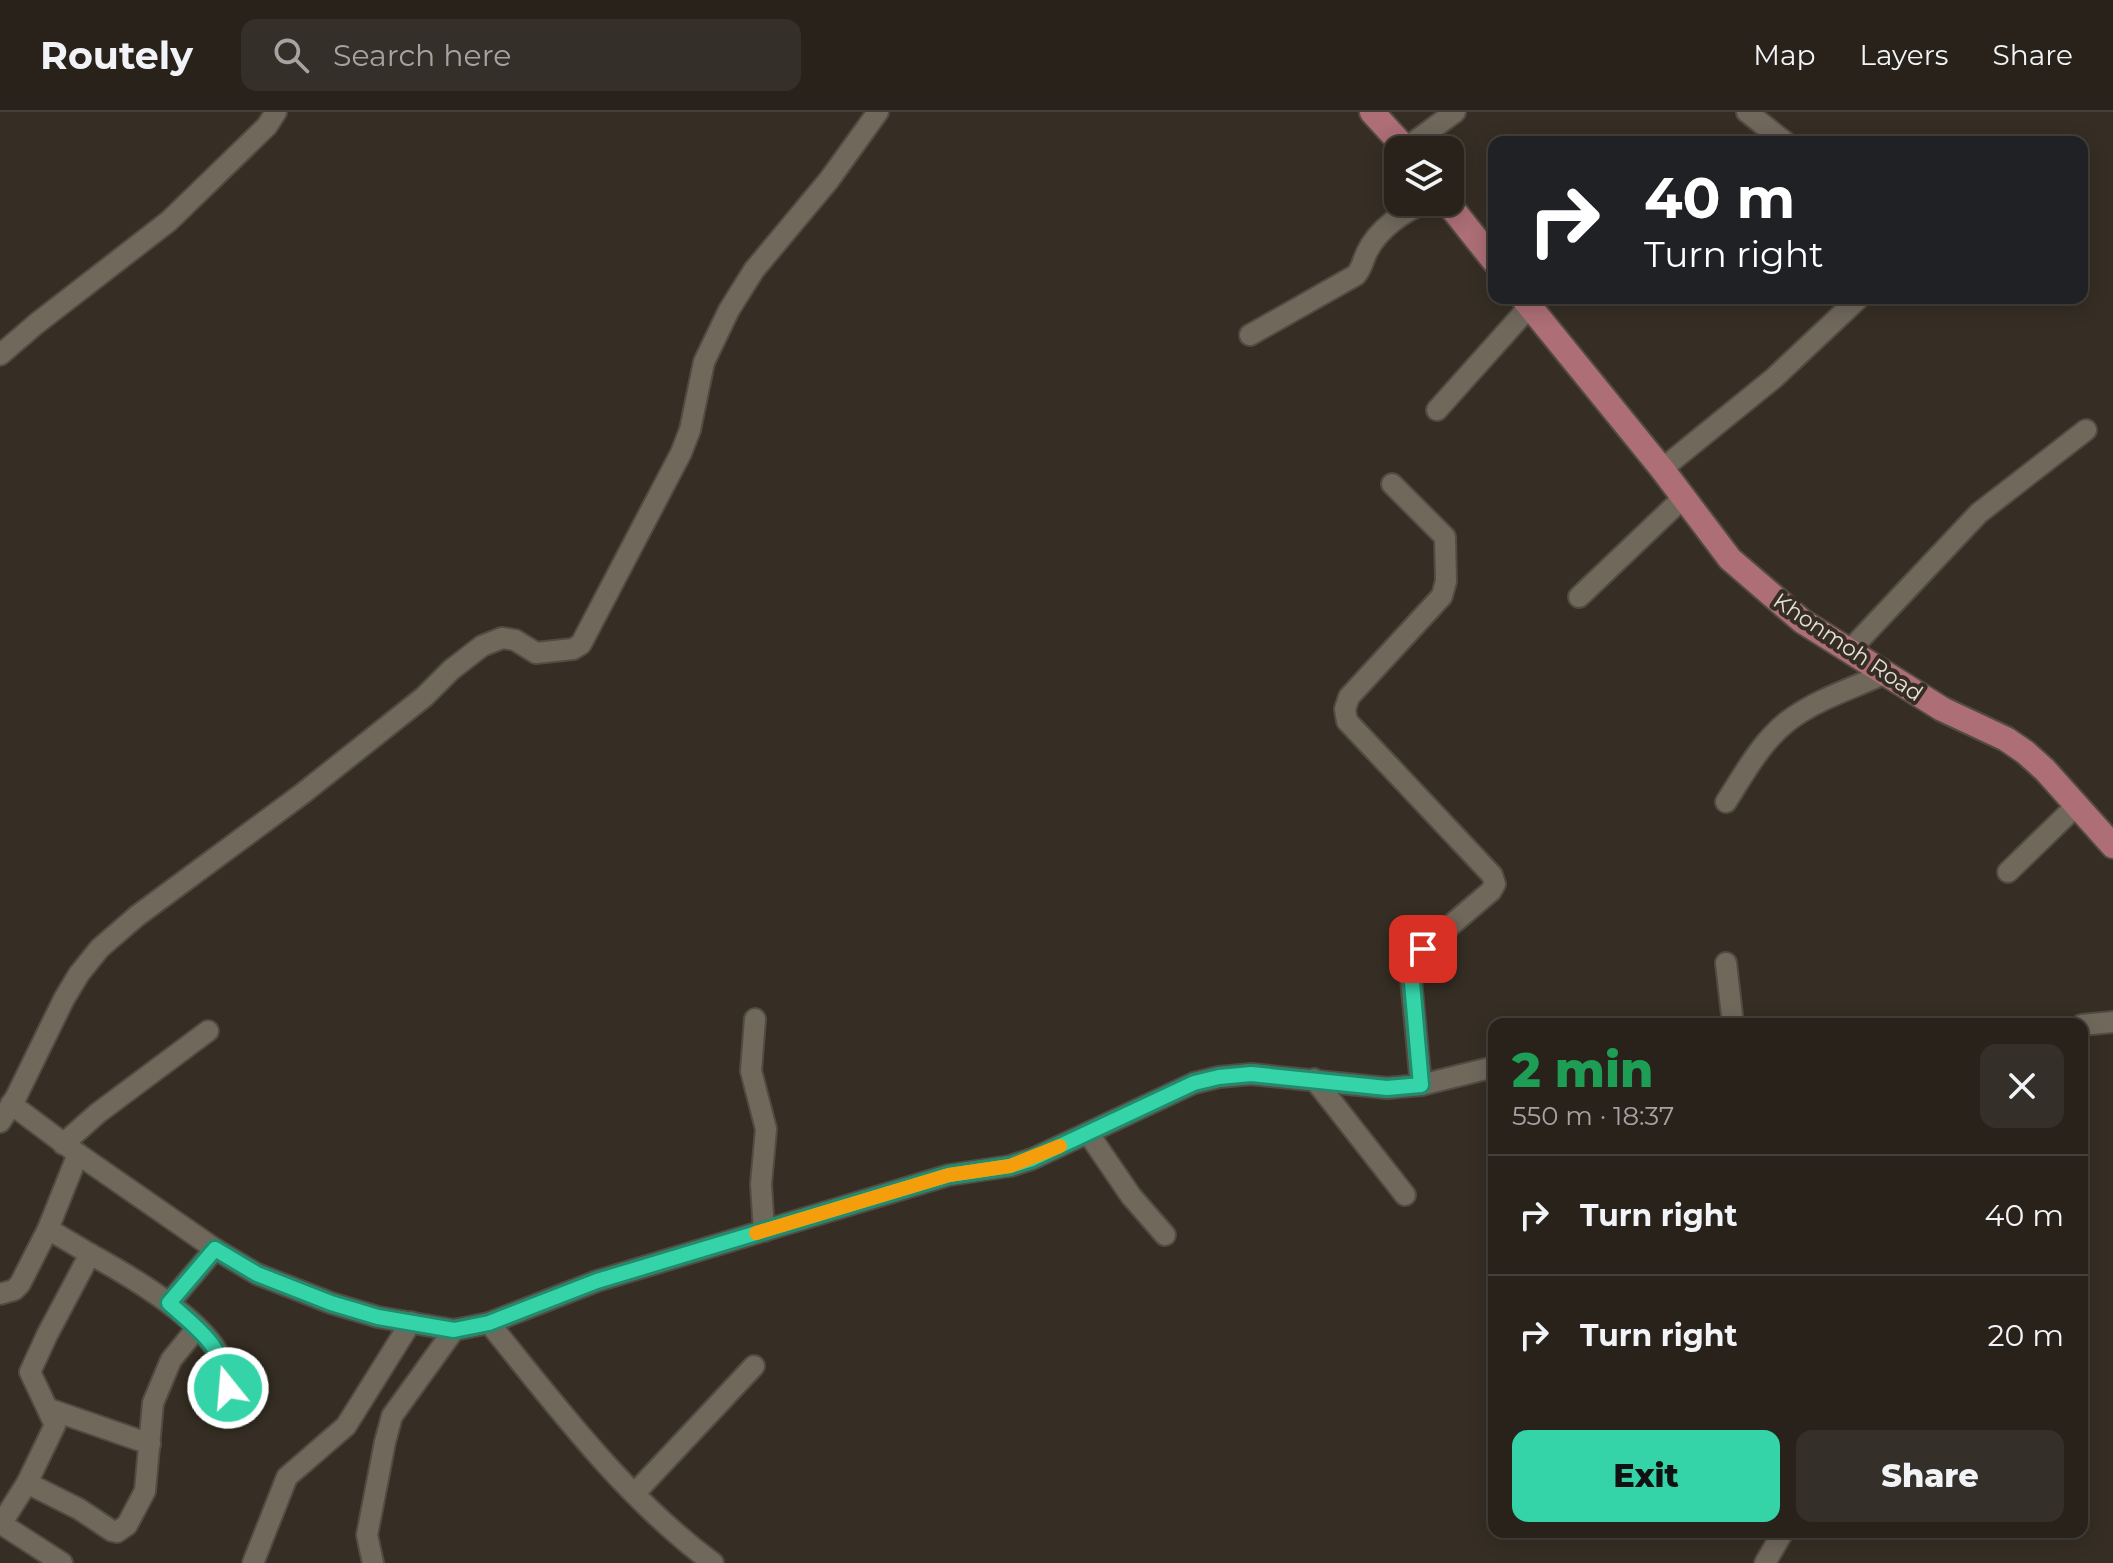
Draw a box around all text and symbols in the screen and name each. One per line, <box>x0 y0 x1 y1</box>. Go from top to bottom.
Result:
search box <box>241 19 801 91</box>
text: Routely <box>40 32 193 79</box>
icon: search <box>269 33 313 77</box>
text: Search here <box>333 37 511 74</box>
text: Map <box>1753 38 1816 72</box>
text: Layers <box>1860 38 1949 72</box>
text: Share <box>1993 38 2073 72</box>
map controls <box>1384 136 1464 216</box>
button: layers <box>1384 136 1464 216</box>
text: 40 m <box>1644 164 1795 232</box>
icon: right <box>1512 168 1616 272</box>
text: Turn right <box>1644 232 1824 276</box>
street label: Khonmoh Road <box>1768 587 1928 707</box>
pin <box>1389 915 1457 983</box>
icon: arrive <box>1401 927 1445 971</box>
text: 2 min <box>1512 1041 1653 1099</box>
button: close <box>1980 1044 2064 1128</box>
text: 550 m · 18:37 <box>1512 1100 1674 1132</box>
icon: right <box>1512 1193 1556 1237</box>
text: Turn right <box>1580 1197 1737 1234</box>
text: 40 m <box>1985 1197 2064 1234</box>
icon: right <box>1512 1313 1556 1357</box>
text: Turn right <box>1580 1317 1737 1354</box>
text: 20 m <box>1987 1317 2064 1354</box>
position arrow <box>186 1346 270 1430</box>
button: Exit <box>1512 1430 1780 1522</box>
button: Share <box>1796 1430 2064 1522</box>

